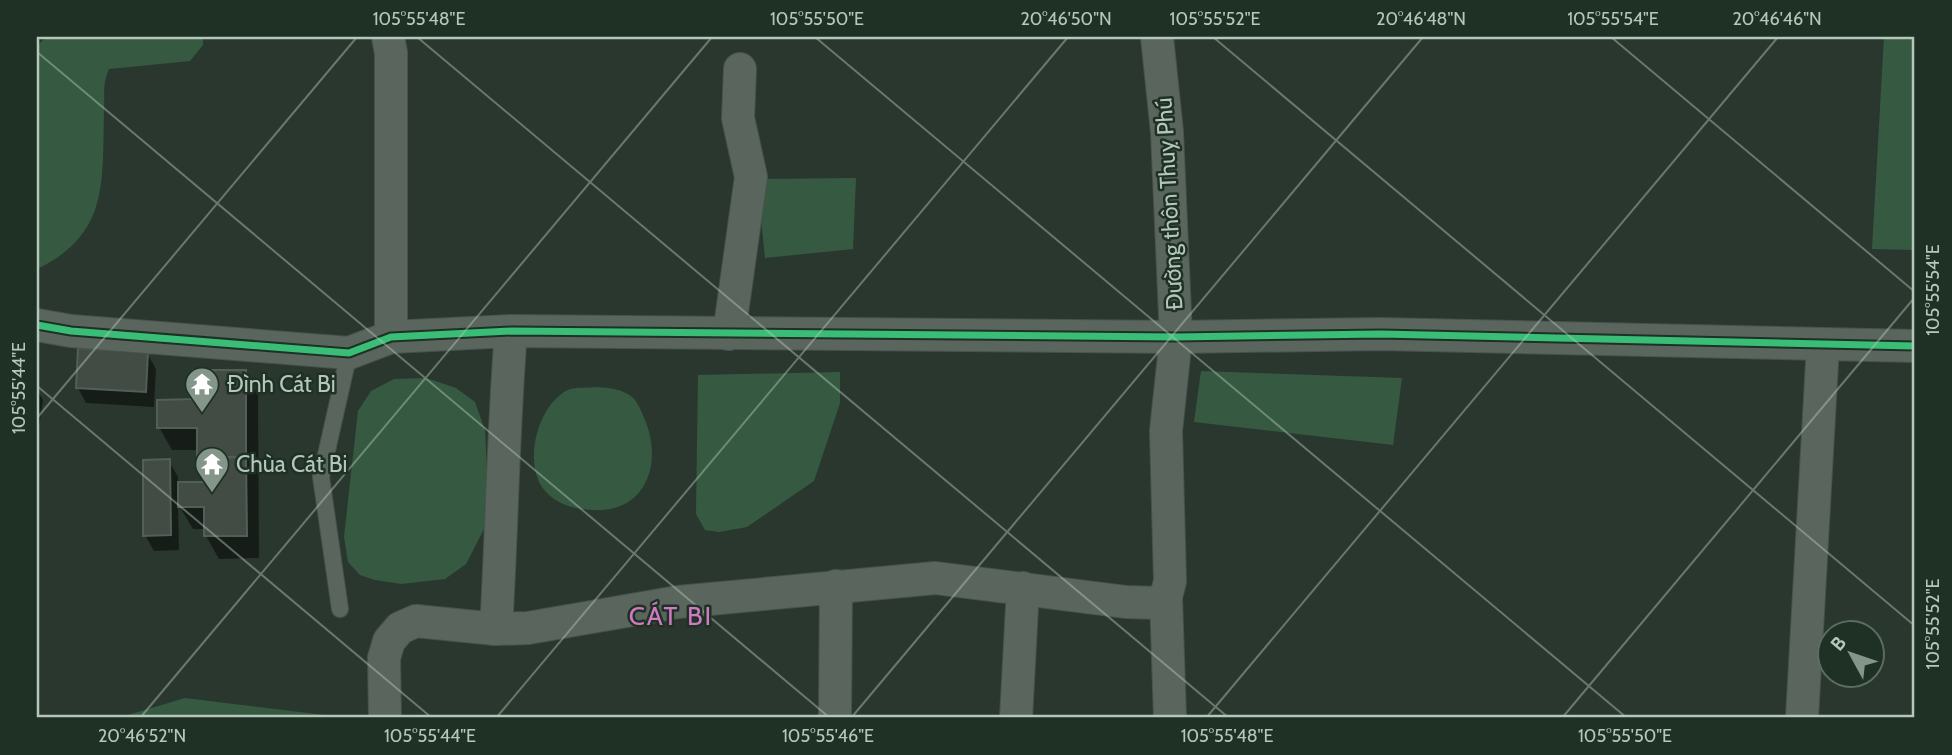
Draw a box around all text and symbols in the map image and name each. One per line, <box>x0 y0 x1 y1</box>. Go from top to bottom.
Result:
text: 105°55'48"E <box>373 8 465 30</box>
text: 105°55'50"E <box>770 8 864 30</box>
text: 20°46'50"N <box>1020 8 1112 30</box>
text: 105°55'52"E <box>1170 8 1260 30</box>
text: 20°46'48"N <box>1376 8 1466 30</box>
text: 105°55'54"E <box>1567 8 1659 30</box>
text: 20°46'46"N <box>1732 8 1822 30</box>
street label: Đường thôn Thuỵ Phú <box>1149 97 1189 311</box>
text: 105°55'54"E <box>1922 244 1944 336</box>
text: 105°55'44"E <box>8 342 30 434</box>
temple icon: Đình Cát Bi <box>183 365 221 414</box>
place label: Đình Cát Bi <box>227 370 336 398</box>
temple icon: Chùa Cát Bi <box>193 445 231 494</box>
place label: Chùa Cát Bi <box>236 450 347 478</box>
text: 105°55'52"E <box>1922 579 1944 669</box>
district label: CÁT BI <box>629 600 713 632</box>
north arrow <box>1815 618 1885 688</box>
text: B <box>1826 631 1851 655</box>
text: 20°46'52"N <box>98 725 186 747</box>
text: 105°55'44"E <box>384 725 476 747</box>
text: 105°55'46"E <box>782 725 874 747</box>
text: 105°55'48"E <box>1181 725 1273 747</box>
text: 105°55'50"E <box>1578 725 1672 747</box>

